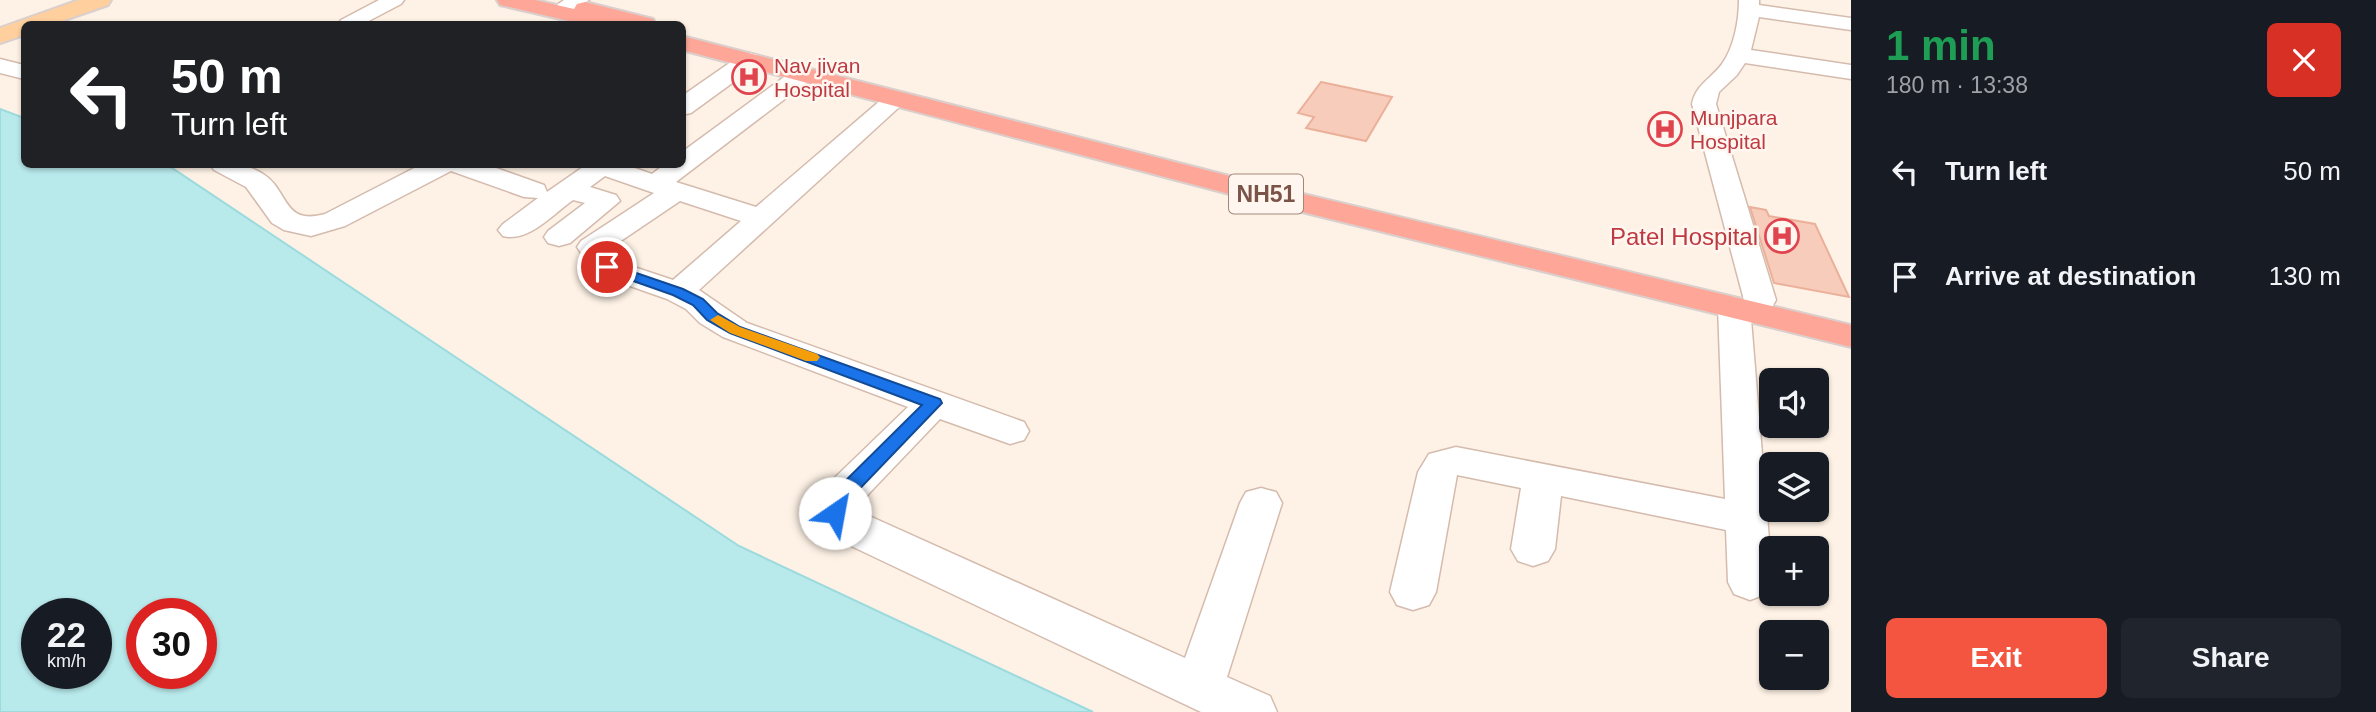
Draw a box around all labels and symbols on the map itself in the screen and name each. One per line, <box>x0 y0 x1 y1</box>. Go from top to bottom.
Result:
place label: Nav jivan Hospital <box>774 54 860 101</box>
hospital icon: Nav jivan Hospital <box>730 58 768 96</box>
place label: Munjpara Hospital <box>1690 106 1778 153</box>
hospital icon: Munjpara Hospital <box>1646 110 1684 148</box>
road number: NH51 <box>1229 174 1303 214</box>
hospital icon: Patel Hospital <box>1763 217 1801 255</box>
place label: Patel Hospital <box>1610 223 1758 250</box>
pin <box>577 237 637 297</box>
position arrow <box>798 476 872 550</box>
speed limit sign: 30 <box>126 598 217 689</box>

